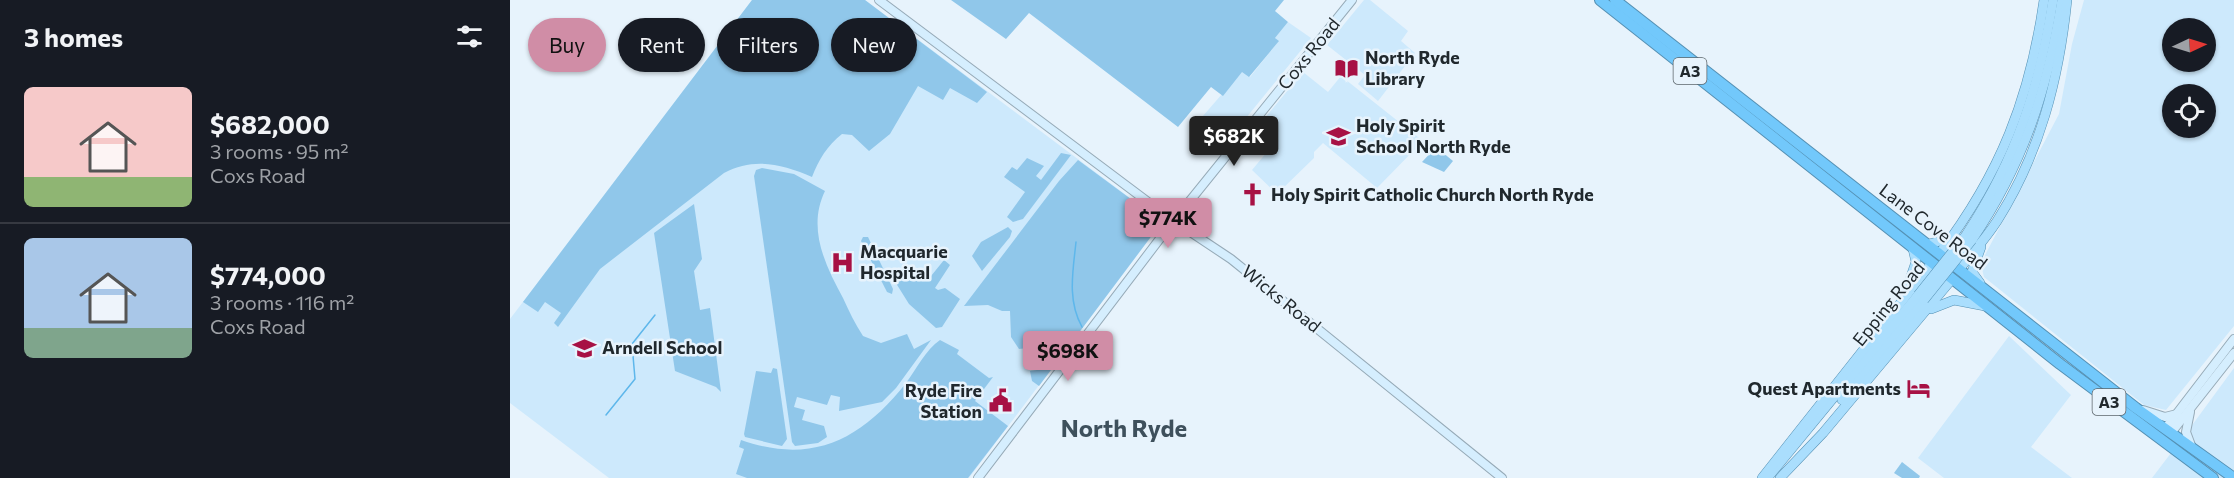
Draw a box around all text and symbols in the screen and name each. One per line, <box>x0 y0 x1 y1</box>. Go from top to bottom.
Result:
street label: Coxs Road <box>1273 13 1344 94</box>
chip: Buy <box>528 18 606 72</box>
chip: Rent <box>618 18 705 72</box>
chip: Filters <box>717 18 819 72</box>
chip: New <box>831 18 917 72</box>
north arrow <box>2162 18 2216 72</box>
map controls <box>2162 18 2216 138</box>
icon: filters <box>453 20 486 53</box>
text: 3 homes <box>24 21 123 52</box>
place label: North Ryde Library <box>1365 46 1460 89</box>
library icon: North Ryde Library <box>1334 55 1360 81</box>
road number: A3 <box>1674 58 1706 84</box>
button: locate <box>2162 84 2216 138</box>
text: $682,000 <box>210 108 330 139</box>
icon: home <box>72 111 144 183</box>
place label: Holy Spirit School North Ryde <box>1356 114 1511 157</box>
pin: $682K <box>1192 116 1276 167</box>
text: $682K <box>1203 123 1265 147</box>
school or university icon: Holy Spirit School North Ryde <box>1325 123 1351 149</box>
text: 3 rooms · 95 m² <box>210 139 349 163</box>
text: Coxs Road <box>210 163 305 187</box>
street label: Lane Cove Road <box>1875 178 1992 274</box>
church icon: Holy Spirit Catholic Church North Ryde <box>1240 182 1266 208</box>
place label: Holy Spirit Catholic Church North Ryde <box>1271 183 1594 205</box>
pin: $774K <box>1126 198 1210 249</box>
text: $774K <box>1139 205 1197 229</box>
place label: Macquarie Hospital <box>860 240 948 283</box>
hospital icon: Macquarie Hospital <box>829 249 855 275</box>
street label: Epping Road <box>1848 257 1929 350</box>
text: $774,000 <box>210 259 326 290</box>
street label: Wicks Road <box>1238 260 1326 337</box>
icon: home <box>72 262 144 334</box>
text: 3 rooms · 116 m² <box>210 290 354 314</box>
text: Coxs Road <box>210 314 305 338</box>
pin: $698K <box>1026 331 1110 382</box>
school or university icon: Arndell School <box>571 335 597 361</box>
place label: Arndell School <box>602 336 722 358</box>
text: $698K <box>1037 338 1099 362</box>
hotel icon: Quest Apartments <box>1906 376 1932 402</box>
place label: Quest Apartments <box>1748 377 1901 399</box>
place label: Ryde Fire Station <box>905 379 982 422</box>
public building icon: Ryde Fire Station <box>987 388 1013 414</box>
road number: A3 <box>2092 389 2126 415</box>
district label: North Ryde <box>1061 413 1187 442</box>

